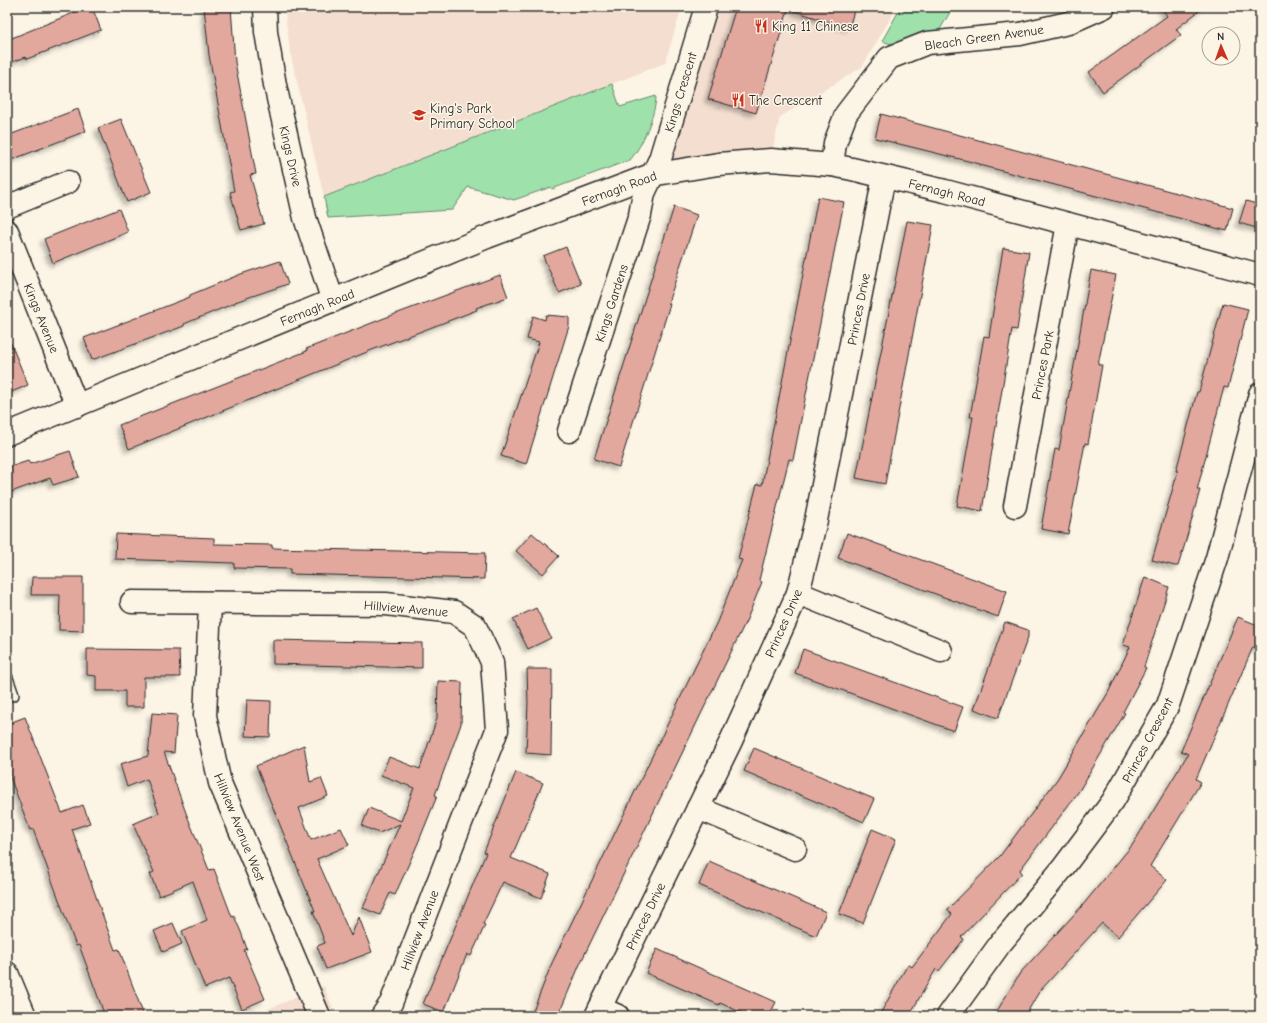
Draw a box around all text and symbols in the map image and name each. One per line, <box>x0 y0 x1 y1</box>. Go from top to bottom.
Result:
restaurant icon: King 11 Chinese <box>753 18 769 34</box>
place label: King 11 Chinese <box>772 19 859 34</box>
street label: Bleach Green Avenue <box>924 22 1045 53</box>
north arrow <box>1201 26 1241 66</box>
text: N <box>1217 30 1224 43</box>
street label: Kings Crescent <box>661 49 700 134</box>
restaurant icon: The Crescent <box>730 92 746 108</box>
place label: The Crescent <box>749 93 823 108</box>
place label: King's Park Primary School <box>430 101 515 131</box>
school or university icon: King's Park Primary School <box>411 107 427 123</box>
street label: Kings Drive <box>276 124 305 188</box>
street label: Fernagh Road <box>580 168 659 209</box>
street label: Fernagh Road <box>907 176 987 209</box>
street label: Kings Gardens <box>592 262 631 344</box>
street label: Princes Drive <box>844 271 873 346</box>
street label: Kings Avenue <box>21 281 62 356</box>
street label: Fernagh Road <box>278 286 356 329</box>
street label: Princes Park <box>1028 329 1057 401</box>
street label: Princes Drive <box>762 586 805 660</box>
street label: Hillview Avenue <box>363 597 449 620</box>
street label: Princes Crescent <box>1119 694 1177 785</box>
street label: Hillview Avenue West <box>211 771 269 885</box>
street label: Princes Drive <box>623 880 668 952</box>
street label: Hillview Avenue <box>397 888 442 972</box>

